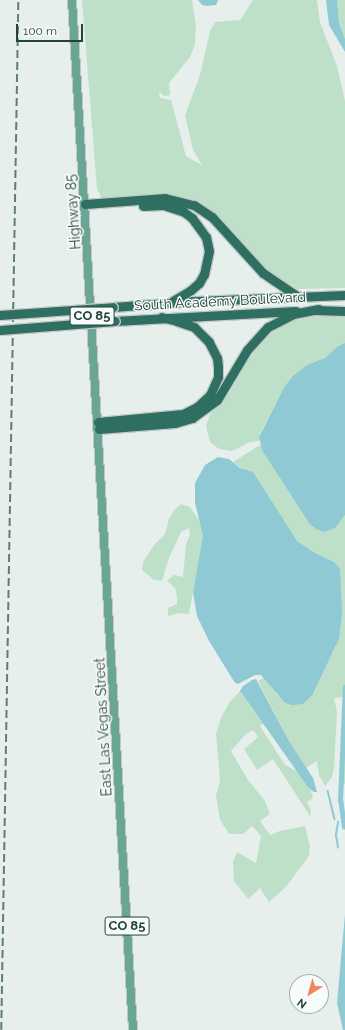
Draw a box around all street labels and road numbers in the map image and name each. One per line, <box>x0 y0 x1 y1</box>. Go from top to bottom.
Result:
street label: Highway 85 <box>62 174 84 250</box>
street label: South Academy Boulevard <box>133 288 307 314</box>
road number: CO 85 <box>69 305 115 327</box>
street label: East Las Vegas Street <box>91 657 115 797</box>
road number: CO 85 <box>104 915 150 937</box>

